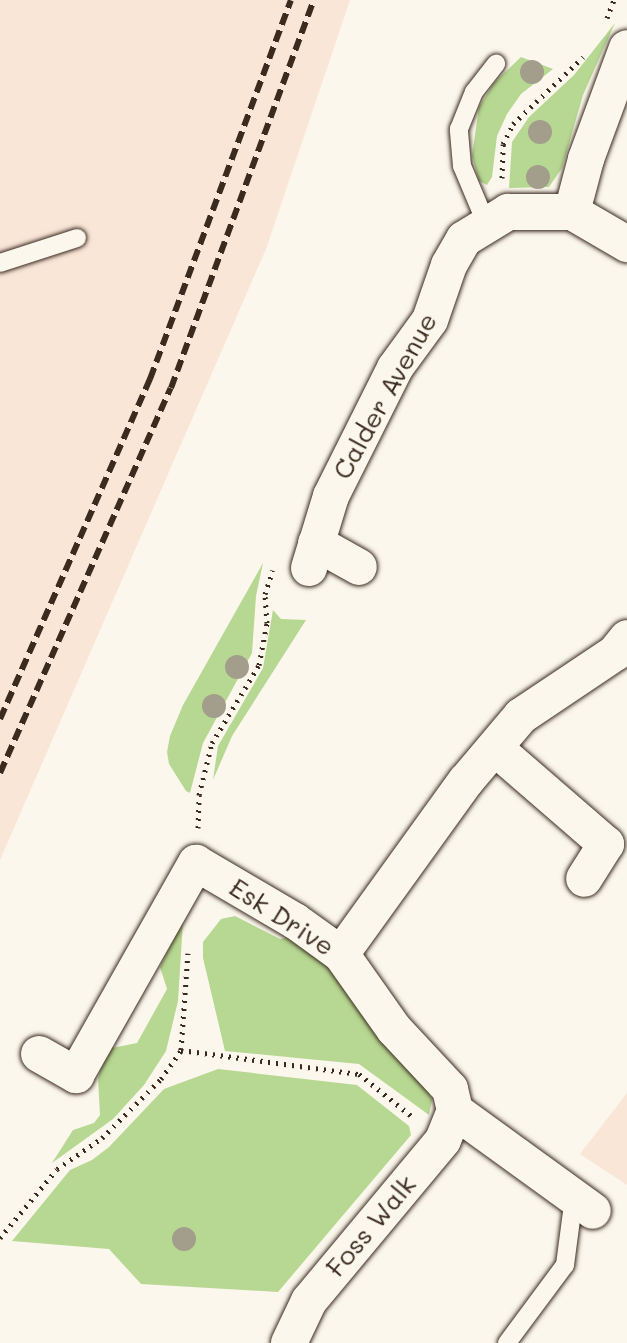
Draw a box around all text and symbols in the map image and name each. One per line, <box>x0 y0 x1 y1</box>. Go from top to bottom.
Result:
street label: Calder Avenue <box>326 307 444 485</box>
street label: Esk Drive <box>224 872 340 962</box>
street label: Foss Walk <box>320 1169 422 1283</box>

